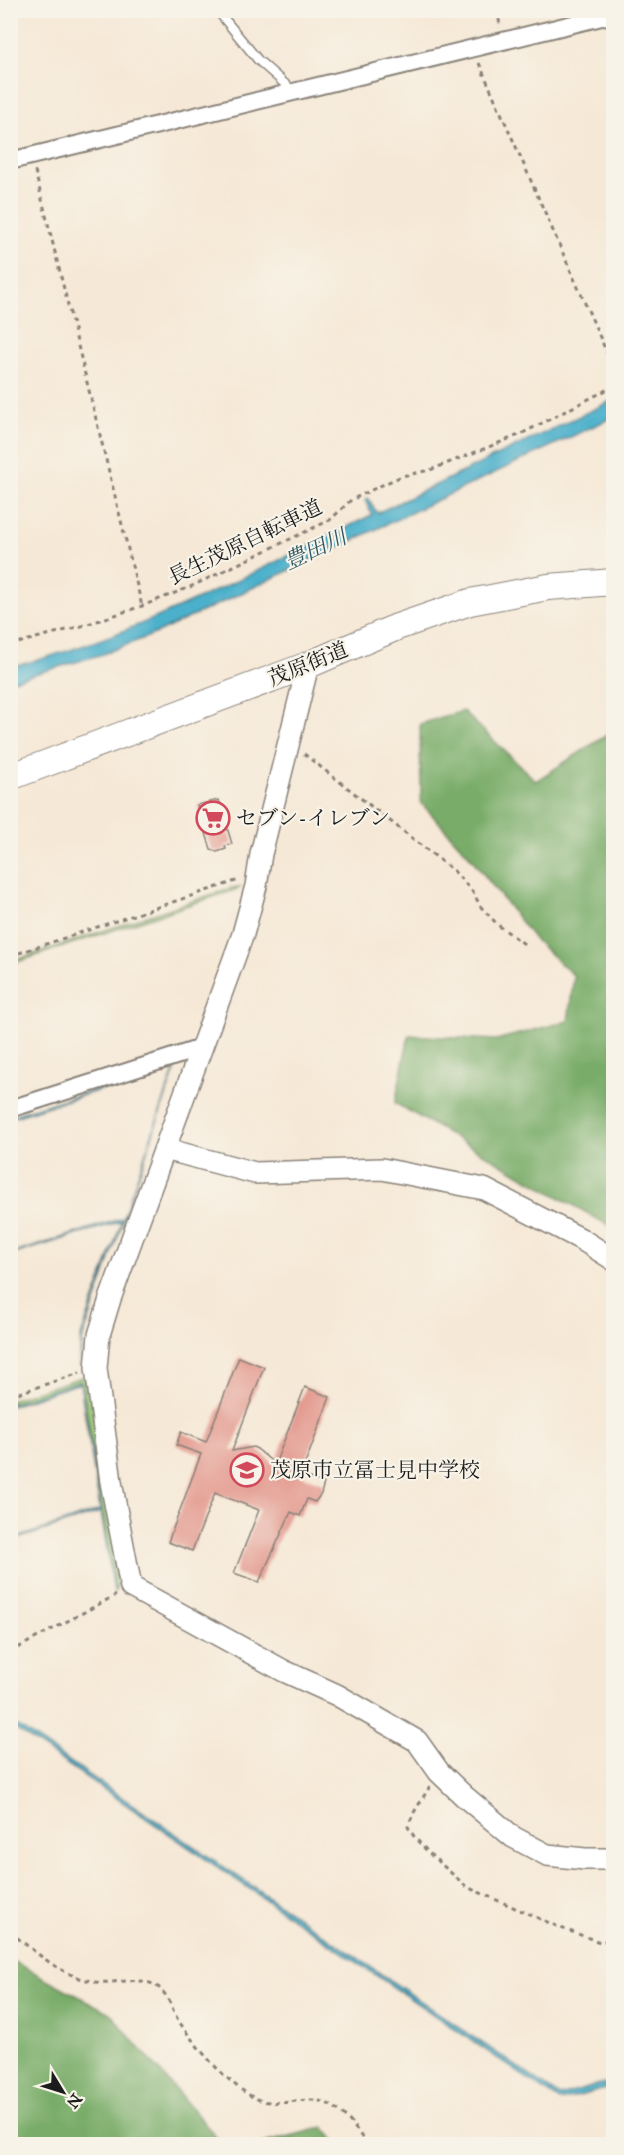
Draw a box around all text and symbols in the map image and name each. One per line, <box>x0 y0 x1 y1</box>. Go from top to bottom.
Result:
street label: 長生茂原自転車道 <box>164 493 326 591</box>
water label: 豊田川 <box>279 522 352 575</box>
street label: 茂原街道 <box>264 636 352 692</box>
supermarket icon: セブン-イレブン <box>195 800 231 836</box>
place label: セブン-イレブン <box>236 805 390 831</box>
school or university icon: 茂原市立冨士見中学校 <box>229 1452 265 1488</box>
place label: 茂原市立冨士見中学校 <box>270 1457 480 1483</box>
north arrow <box>33 2062 93 2122</box>
text: N <box>63 2090 86 2112</box>

